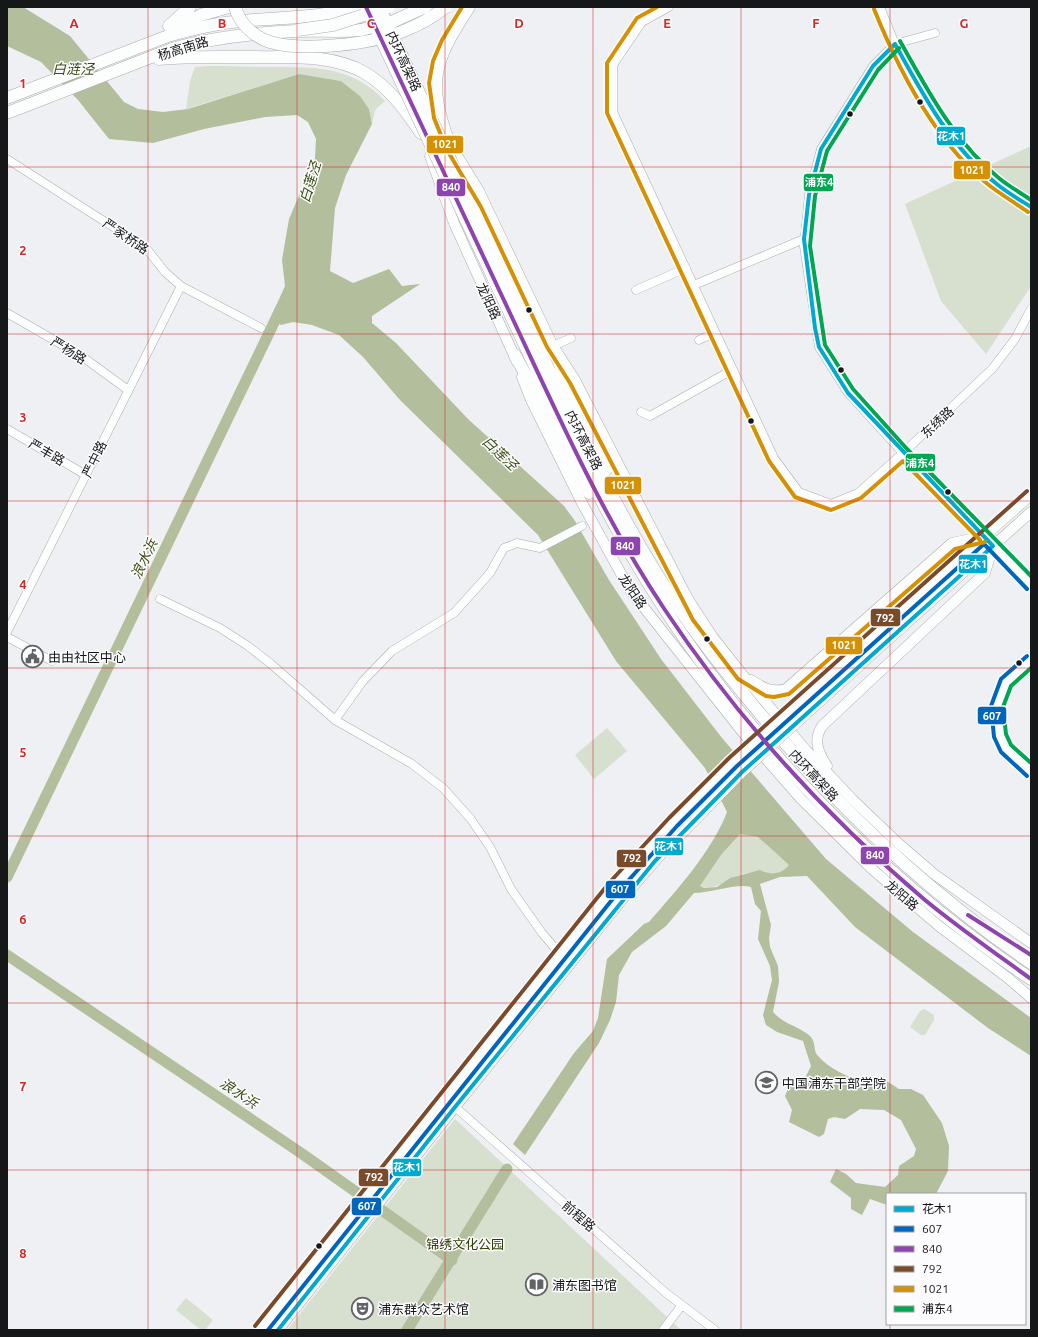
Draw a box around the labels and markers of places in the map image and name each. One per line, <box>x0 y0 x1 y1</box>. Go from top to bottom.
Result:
unlabelled marker <box>915 97 925 107</box>
unlabelled marker <box>845 109 855 119</box>
unlabelled marker <box>524 305 534 315</box>
unlabelled marker <box>836 365 846 375</box>
unlabelled marker <box>746 416 756 426</box>
unlabelled marker <box>943 487 953 497</box>
unlabelled marker <box>702 634 712 644</box>
public building icon: 由由社区中心 <box>20 644 46 670</box>
place label: 由由社区中心 <box>48 650 126 664</box>
unlabelled marker <box>1014 658 1024 668</box>
school or university icon: 中国浦东干部学院 <box>754 1070 780 1096</box>
place label: 中国浦东干部学院 <box>782 1076 886 1090</box>
unlabelled marker <box>314 1241 324 1251</box>
library icon: 浦东图书馆 <box>524 1272 550 1298</box>
place label: 浦东图书馆 <box>552 1278 617 1292</box>
theatre icon: 浦东群众艺术馆 <box>350 1296 376 1322</box>
place label: 浦东群众艺术馆 <box>378 1302 469 1316</box>

